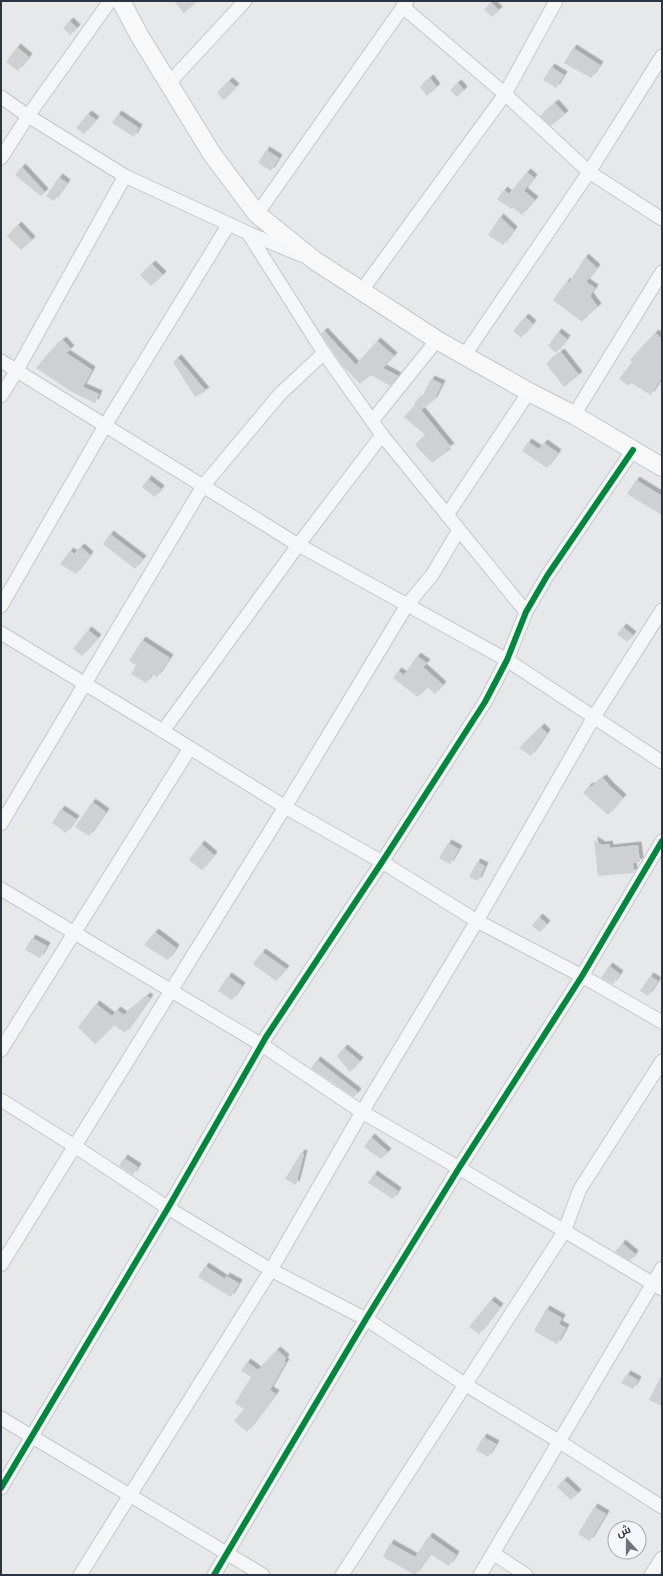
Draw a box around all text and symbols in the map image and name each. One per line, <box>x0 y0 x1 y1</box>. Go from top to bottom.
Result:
north arrow <box>607 1520 647 1560</box>
text: ش <box>614 1522 633 1540</box>

